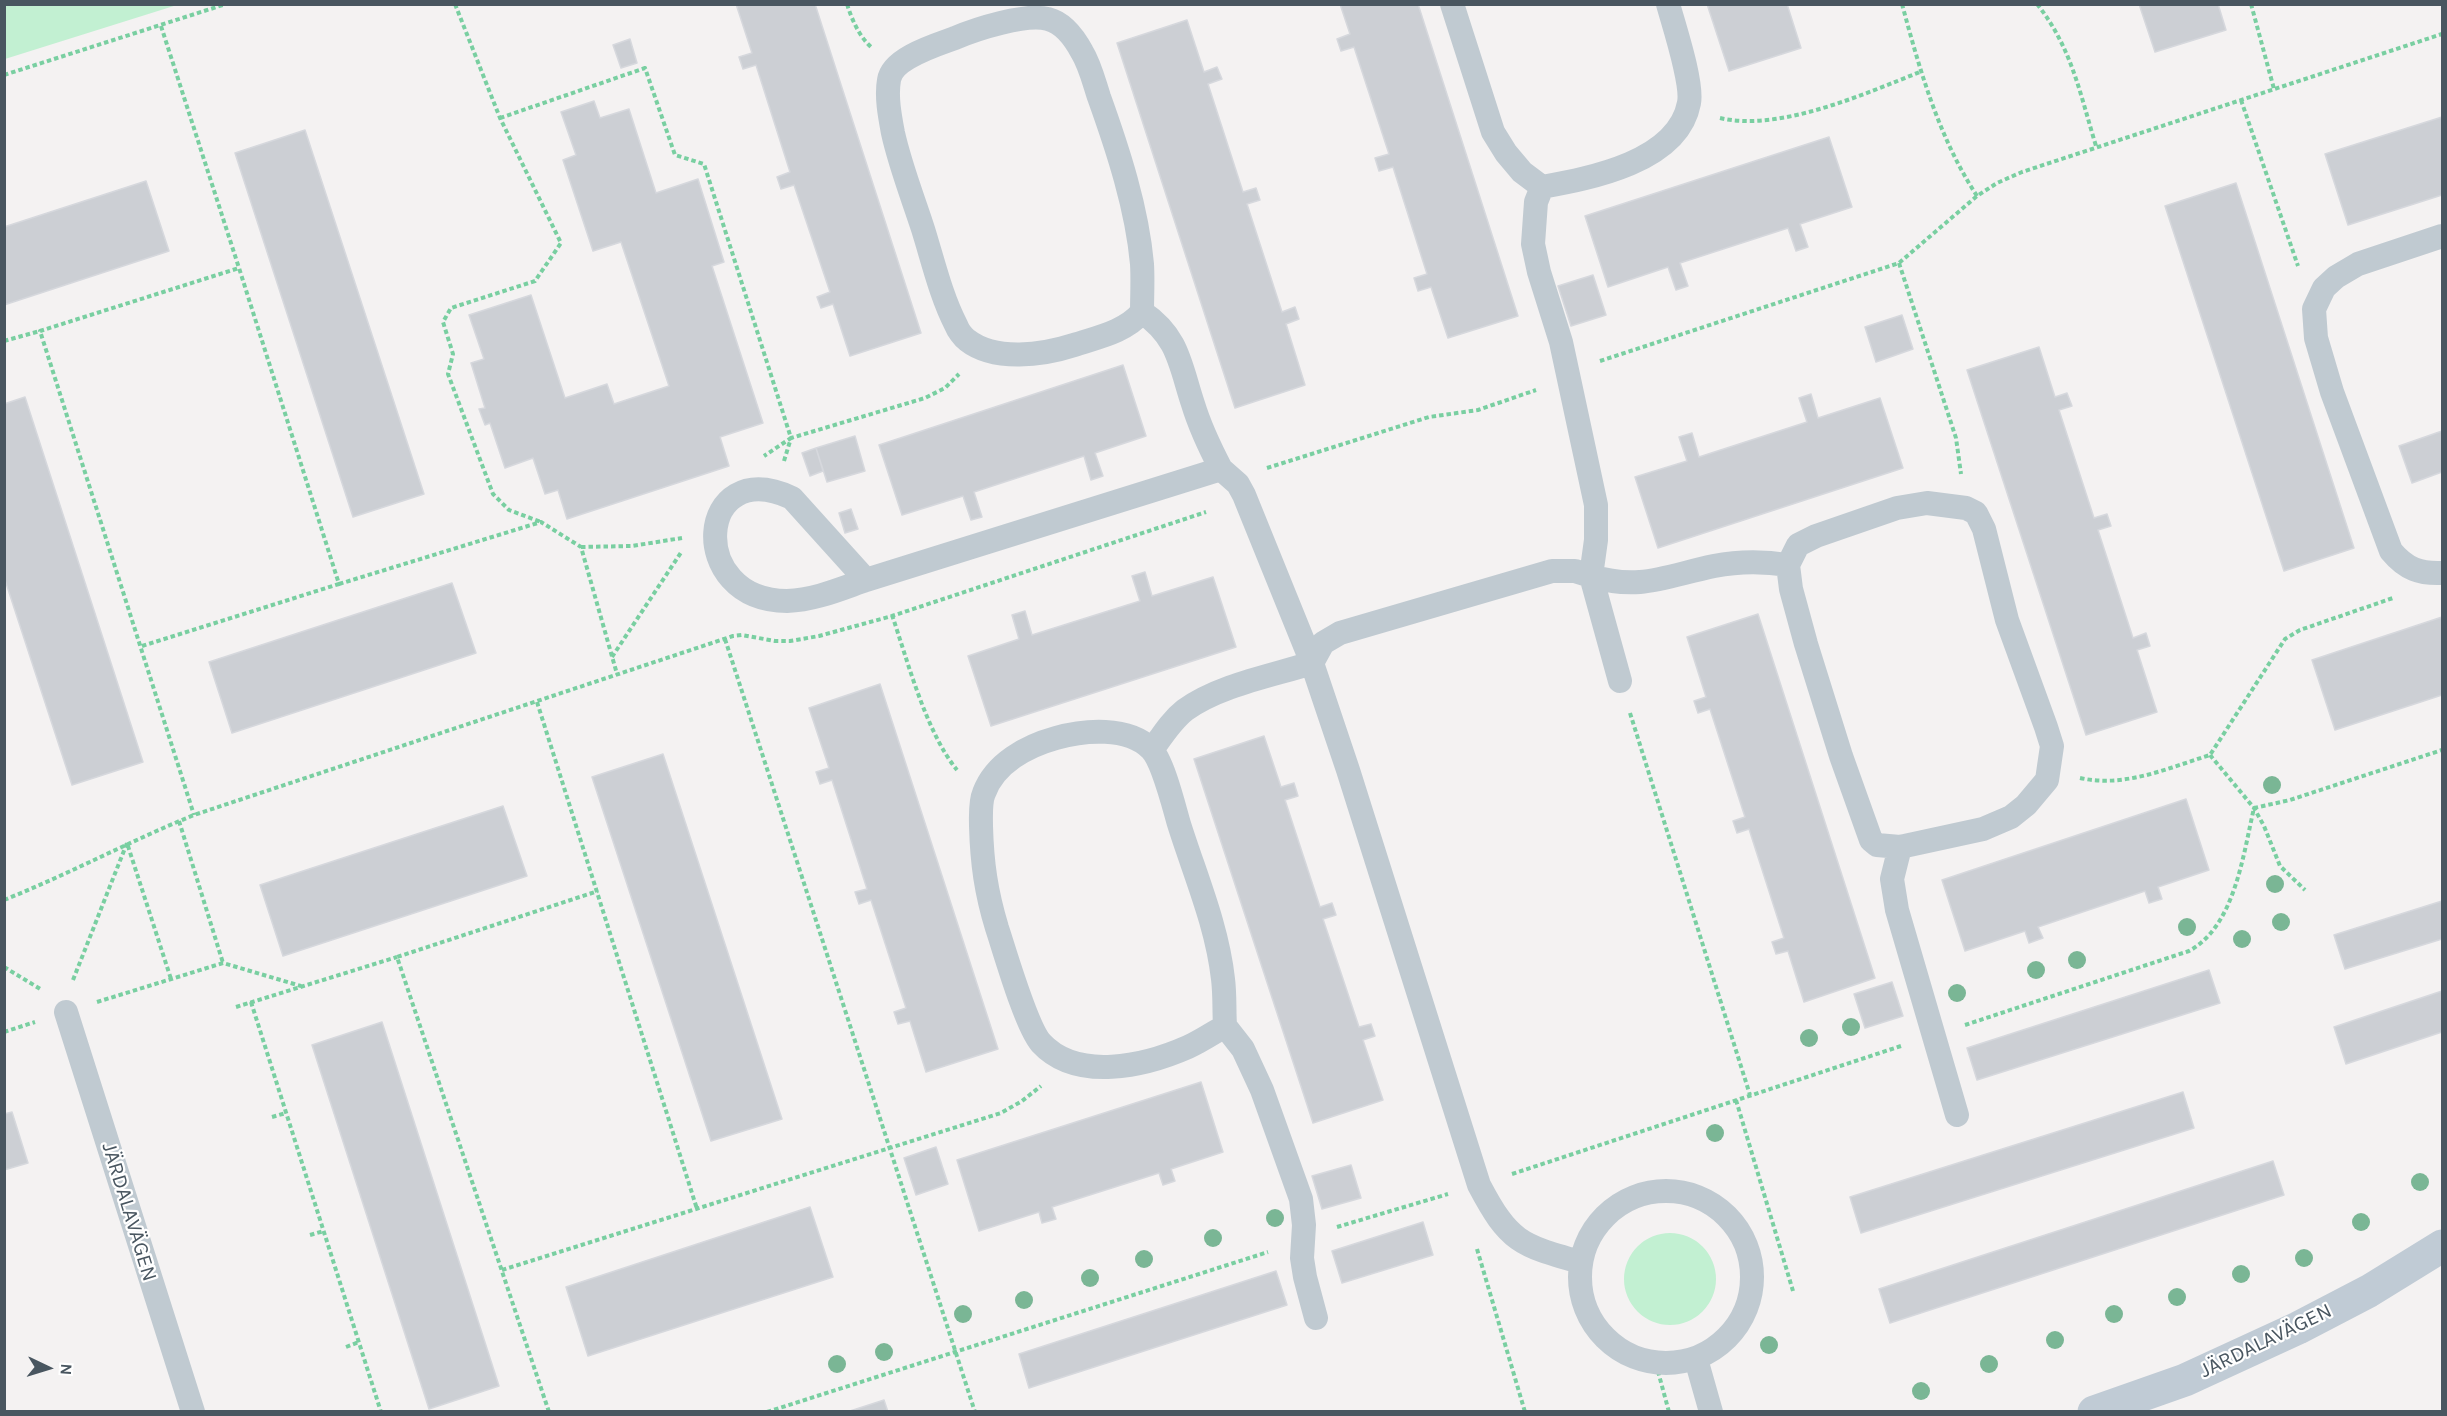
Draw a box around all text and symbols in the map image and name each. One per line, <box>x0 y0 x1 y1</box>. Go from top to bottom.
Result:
street label: JÄRDALAVÄGEN <box>96 1140 162 1284</box>
street label: JÄRDALAVÄGEN <box>2196 1298 2336 1384</box>
north arrow <box>18 1338 78 1398</box>
text: N <box>57 1363 76 1376</box>

